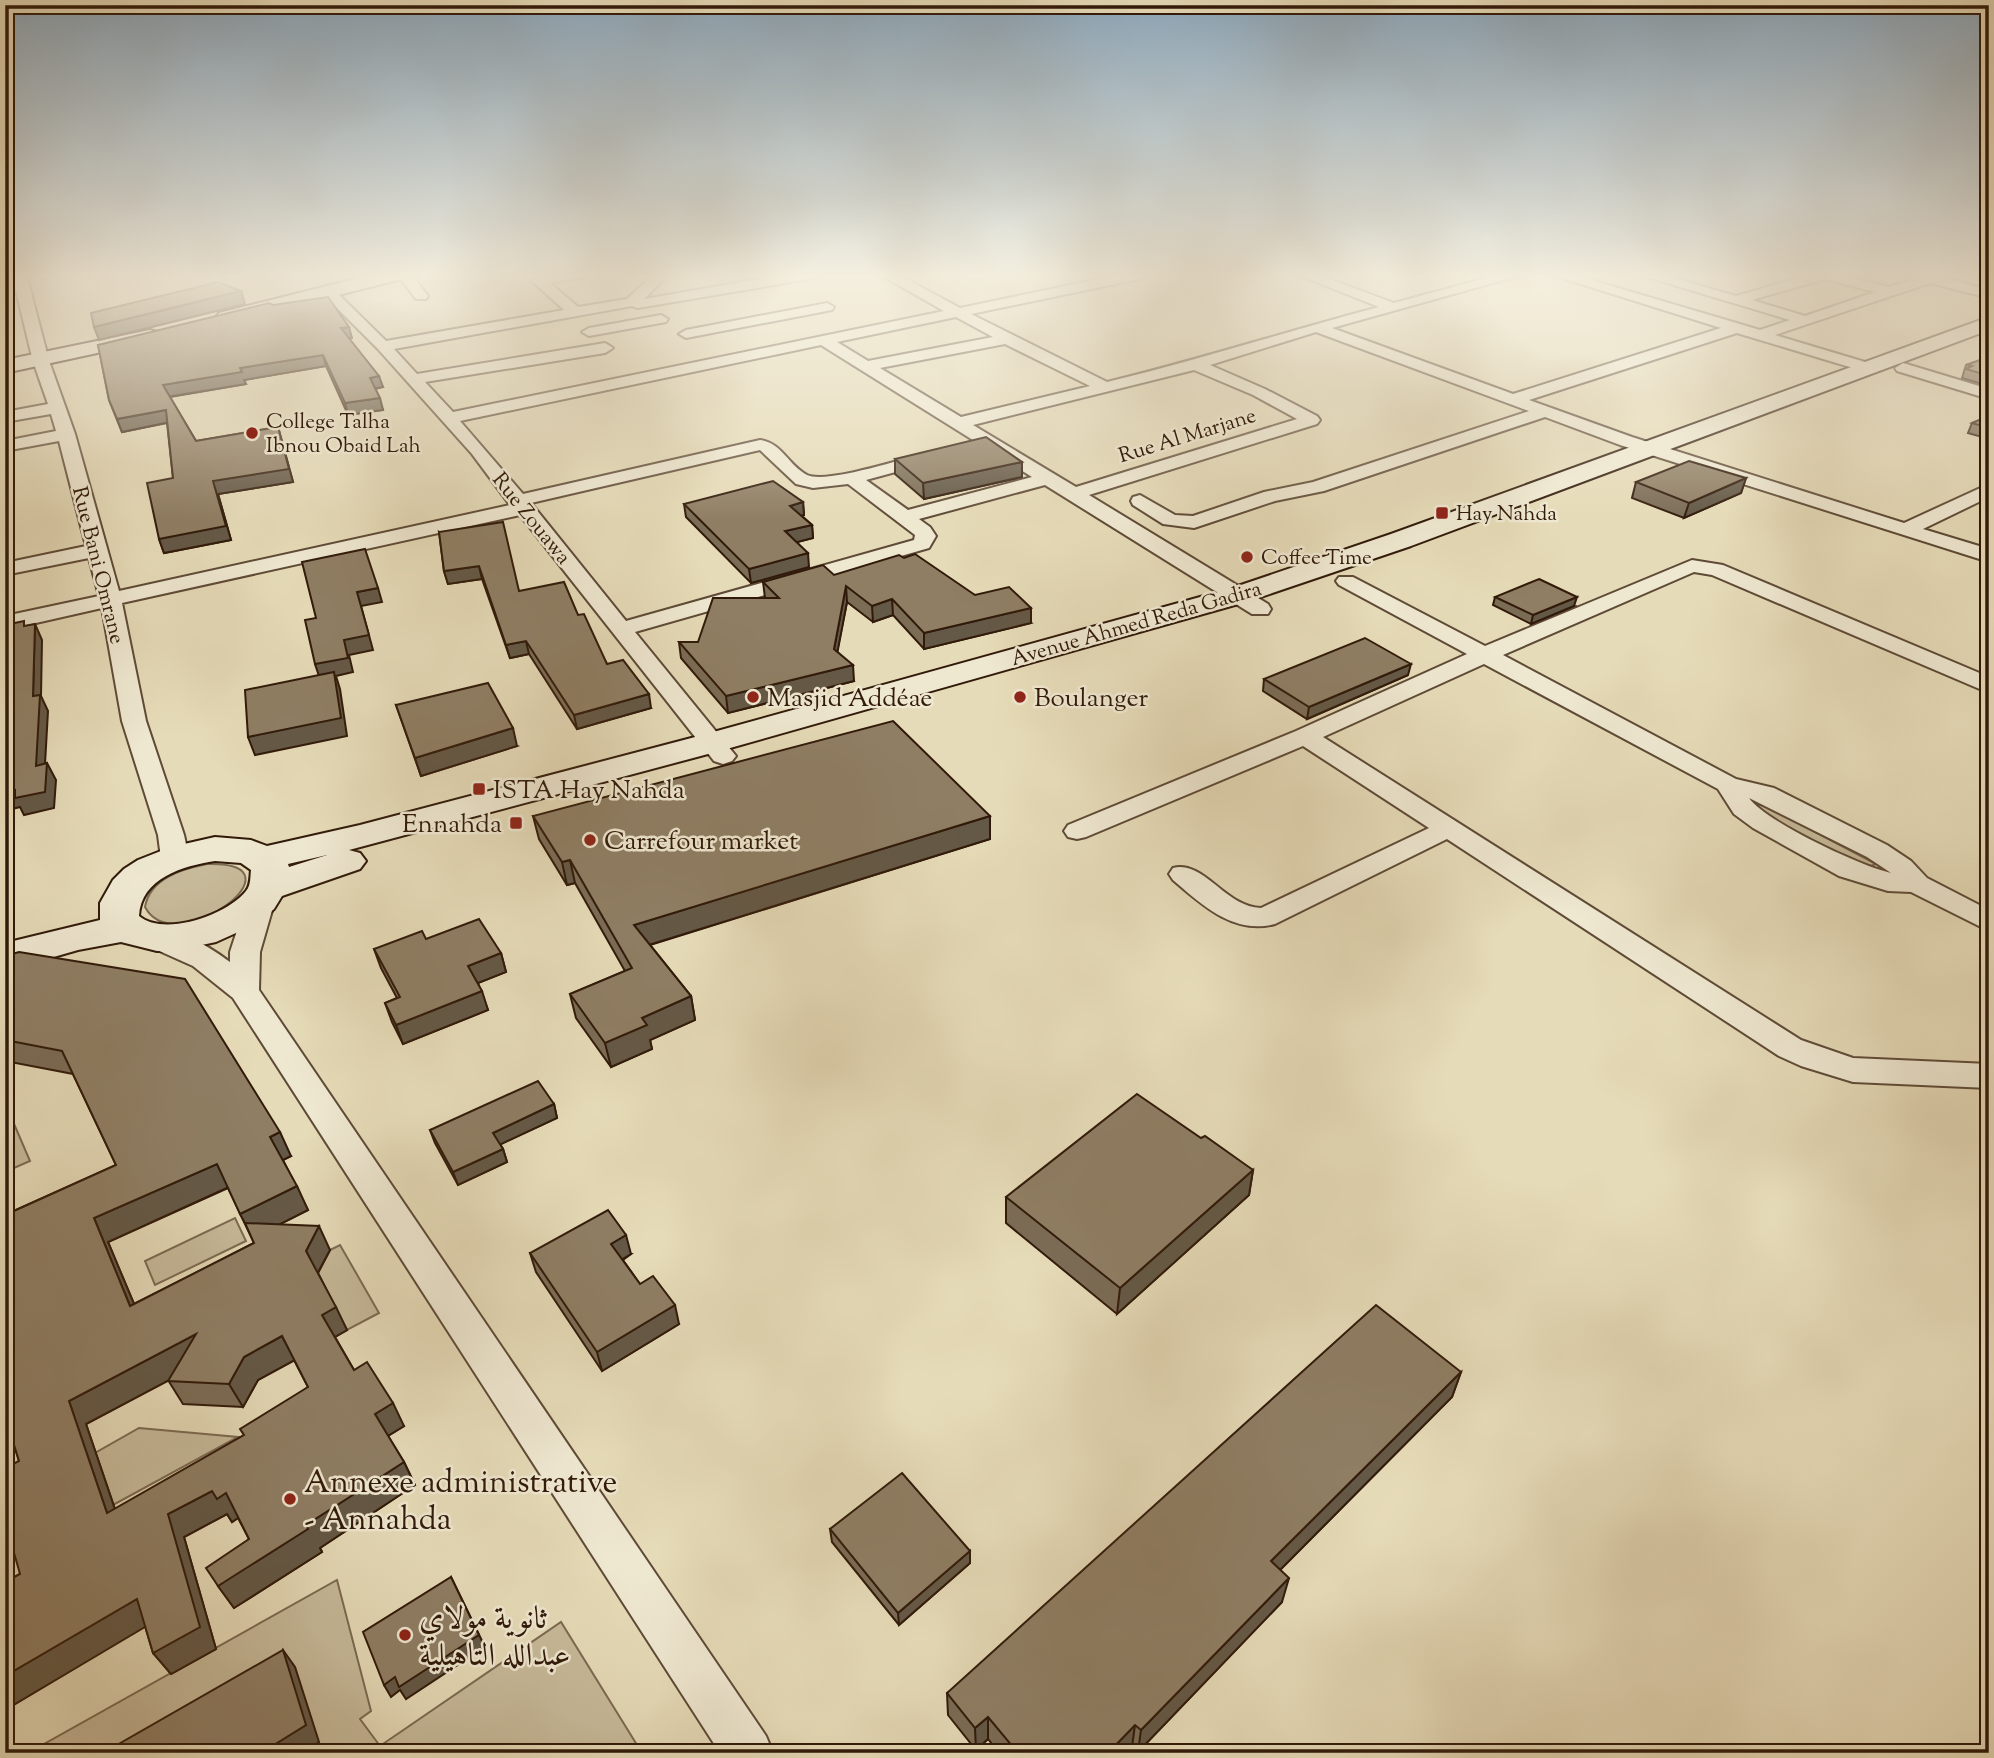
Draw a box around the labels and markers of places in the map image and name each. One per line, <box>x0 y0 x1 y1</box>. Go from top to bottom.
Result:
place label: College Talha Ibnou Obaid Lah <box>266 408 421 462</box>
marker: College Talha Ibnou Obaid Lah <box>244 425 260 441</box>
place label: Hay Nahda <box>1456 500 1557 530</box>
marker: Hay Nahda <box>1434 505 1450 521</box>
place label: Coffee Time <box>1261 544 1372 574</box>
marker: Coffee Time <box>1239 549 1255 565</box>
place label: Masjid Addéae <box>767 681 932 718</box>
place label: Boulanger <box>1034 681 1149 718</box>
marker: Masjid Addéae <box>745 689 761 705</box>
marker: Boulanger <box>1012 689 1028 705</box>
place label: ISTA Hay Nahda <box>493 773 685 810</box>
marker: ISTA Hay Nahda <box>471 781 487 797</box>
place label: Ennahda <box>402 807 502 844</box>
marker: Ennahda <box>508 815 524 831</box>
place label: Carrefour market <box>604 824 798 861</box>
marker: Carrefour market <box>582 832 598 848</box>
place label: Annexe administrative - Annahda <box>304 1461 618 1544</box>
marker: Annexe administrative - Annahda <box>282 1491 298 1507</box>
place label: ثانوية مولاي عبدالله التاهيلية <box>419 1597 571 1680</box>
marker: ثانوية مولاي عبدالله التاهيلية <box>397 1627 413 1643</box>

